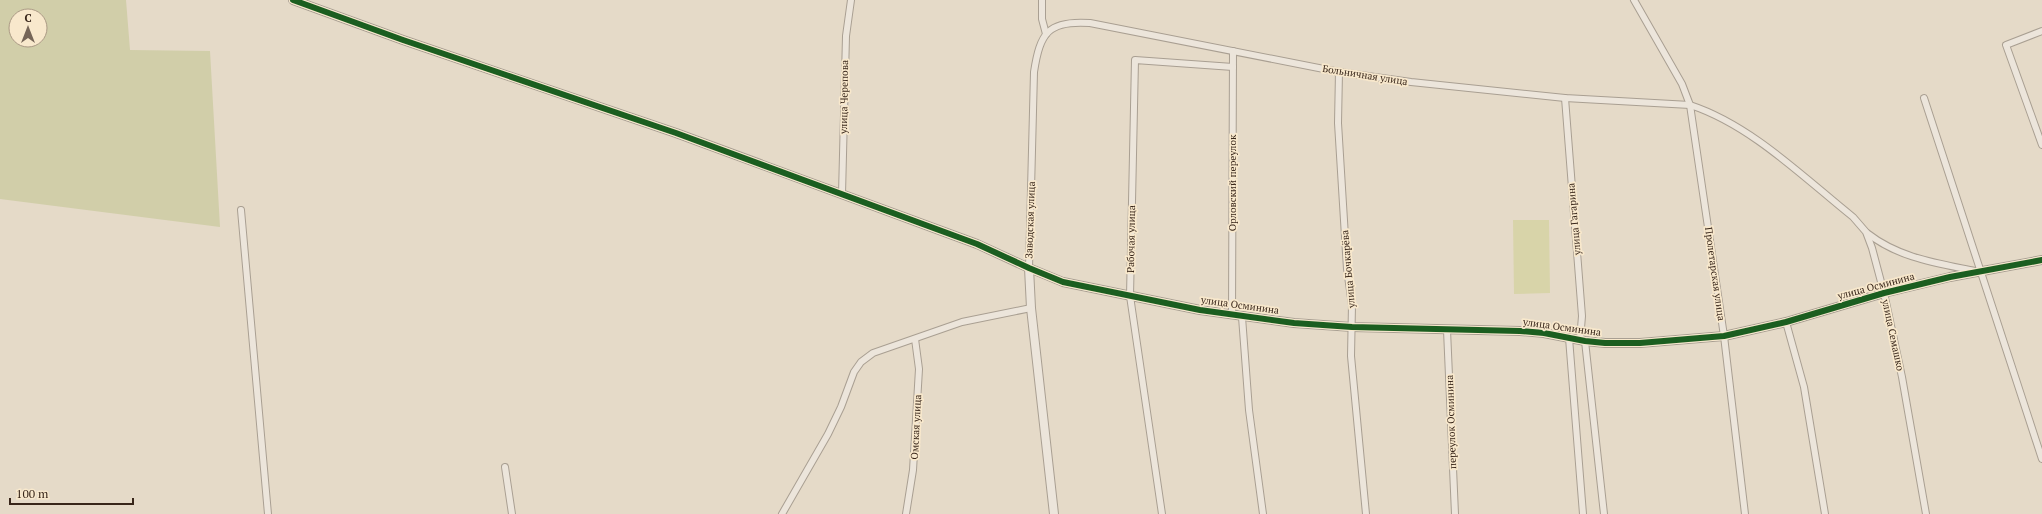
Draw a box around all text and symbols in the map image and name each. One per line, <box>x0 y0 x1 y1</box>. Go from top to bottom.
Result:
north arrow <box>8 8 48 48</box>
text: С <box>24 11 32 25</box>
street label: улица Черепова <box>837 60 851 135</box>
street label: Больничная улица <box>1321 62 1409 88</box>
street label: Орловский переулок <box>1226 134 1239 231</box>
street label: Заводская улица <box>1022 181 1038 259</box>
street label: улица Гагарина <box>1564 182 1584 257</box>
street label: Рабочая улица <box>1124 205 1138 273</box>
street label: Пролетарская улица <box>1702 226 1728 322</box>
street label: улица Бочкарёва <box>1338 229 1358 310</box>
street label: улица Осминина <box>1835 270 1916 303</box>
street label: улица Осминина <box>1199 293 1280 317</box>
street label: улица Семашко <box>1879 297 1907 372</box>
street label: улица Осминина <box>1521 315 1602 339</box>
street label: переулок Осминина <box>1443 375 1459 469</box>
street label: Омская улица <box>908 394 924 460</box>
scale bar <box>10 480 133 506</box>
text: 100 m <box>16 486 49 501</box>

